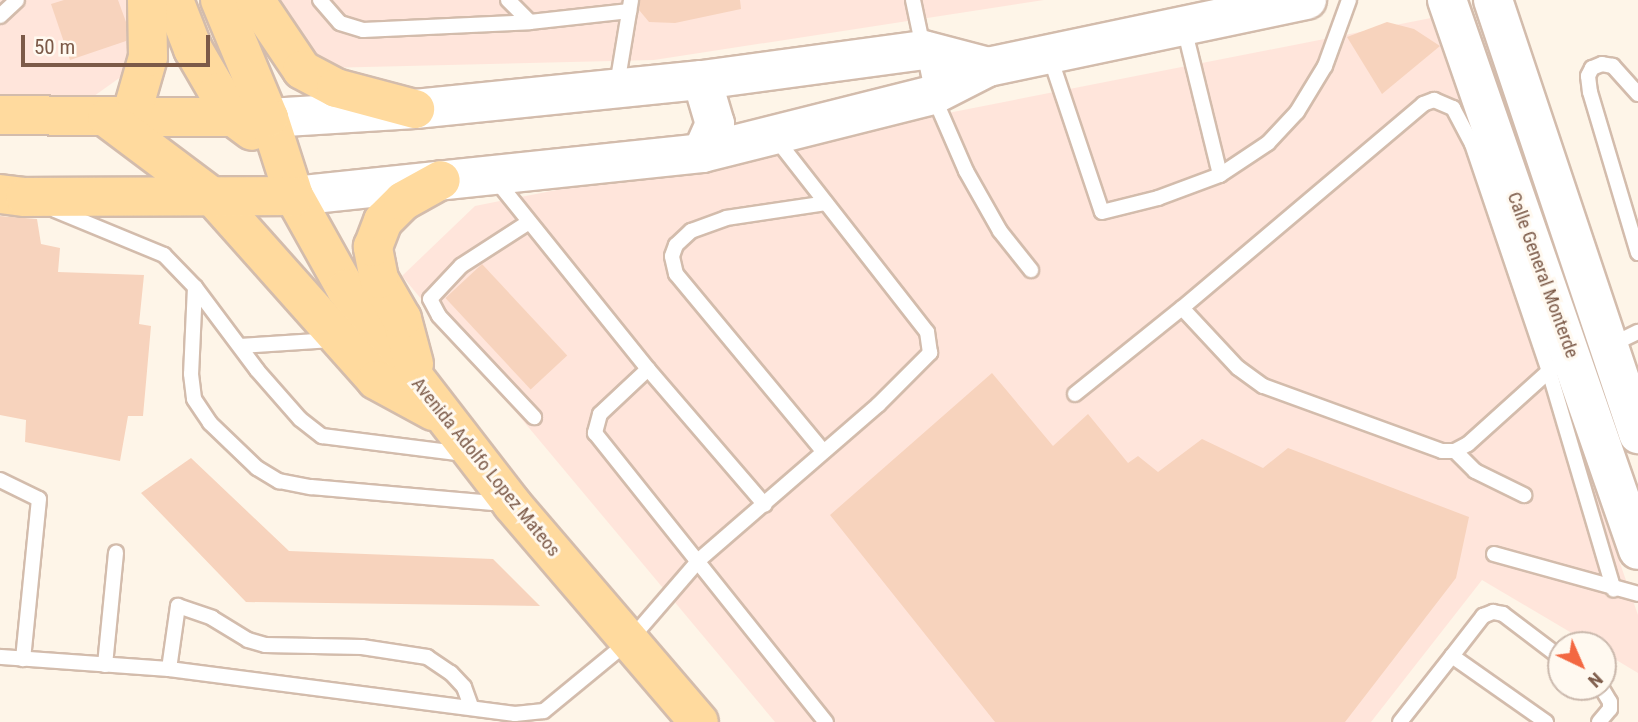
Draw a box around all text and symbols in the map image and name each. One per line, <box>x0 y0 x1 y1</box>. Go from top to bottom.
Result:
scale bar <box>24 21 214 65</box>
text: 50 m <box>34 35 75 59</box>
street label: Calle General Monterde <box>1502 189 1584 361</box>
street label: Avenida Adolfo Lopez Mateos <box>407 373 565 561</box>
north arrow <box>1547 631 1617 701</box>
text: N <box>1583 668 1608 692</box>

